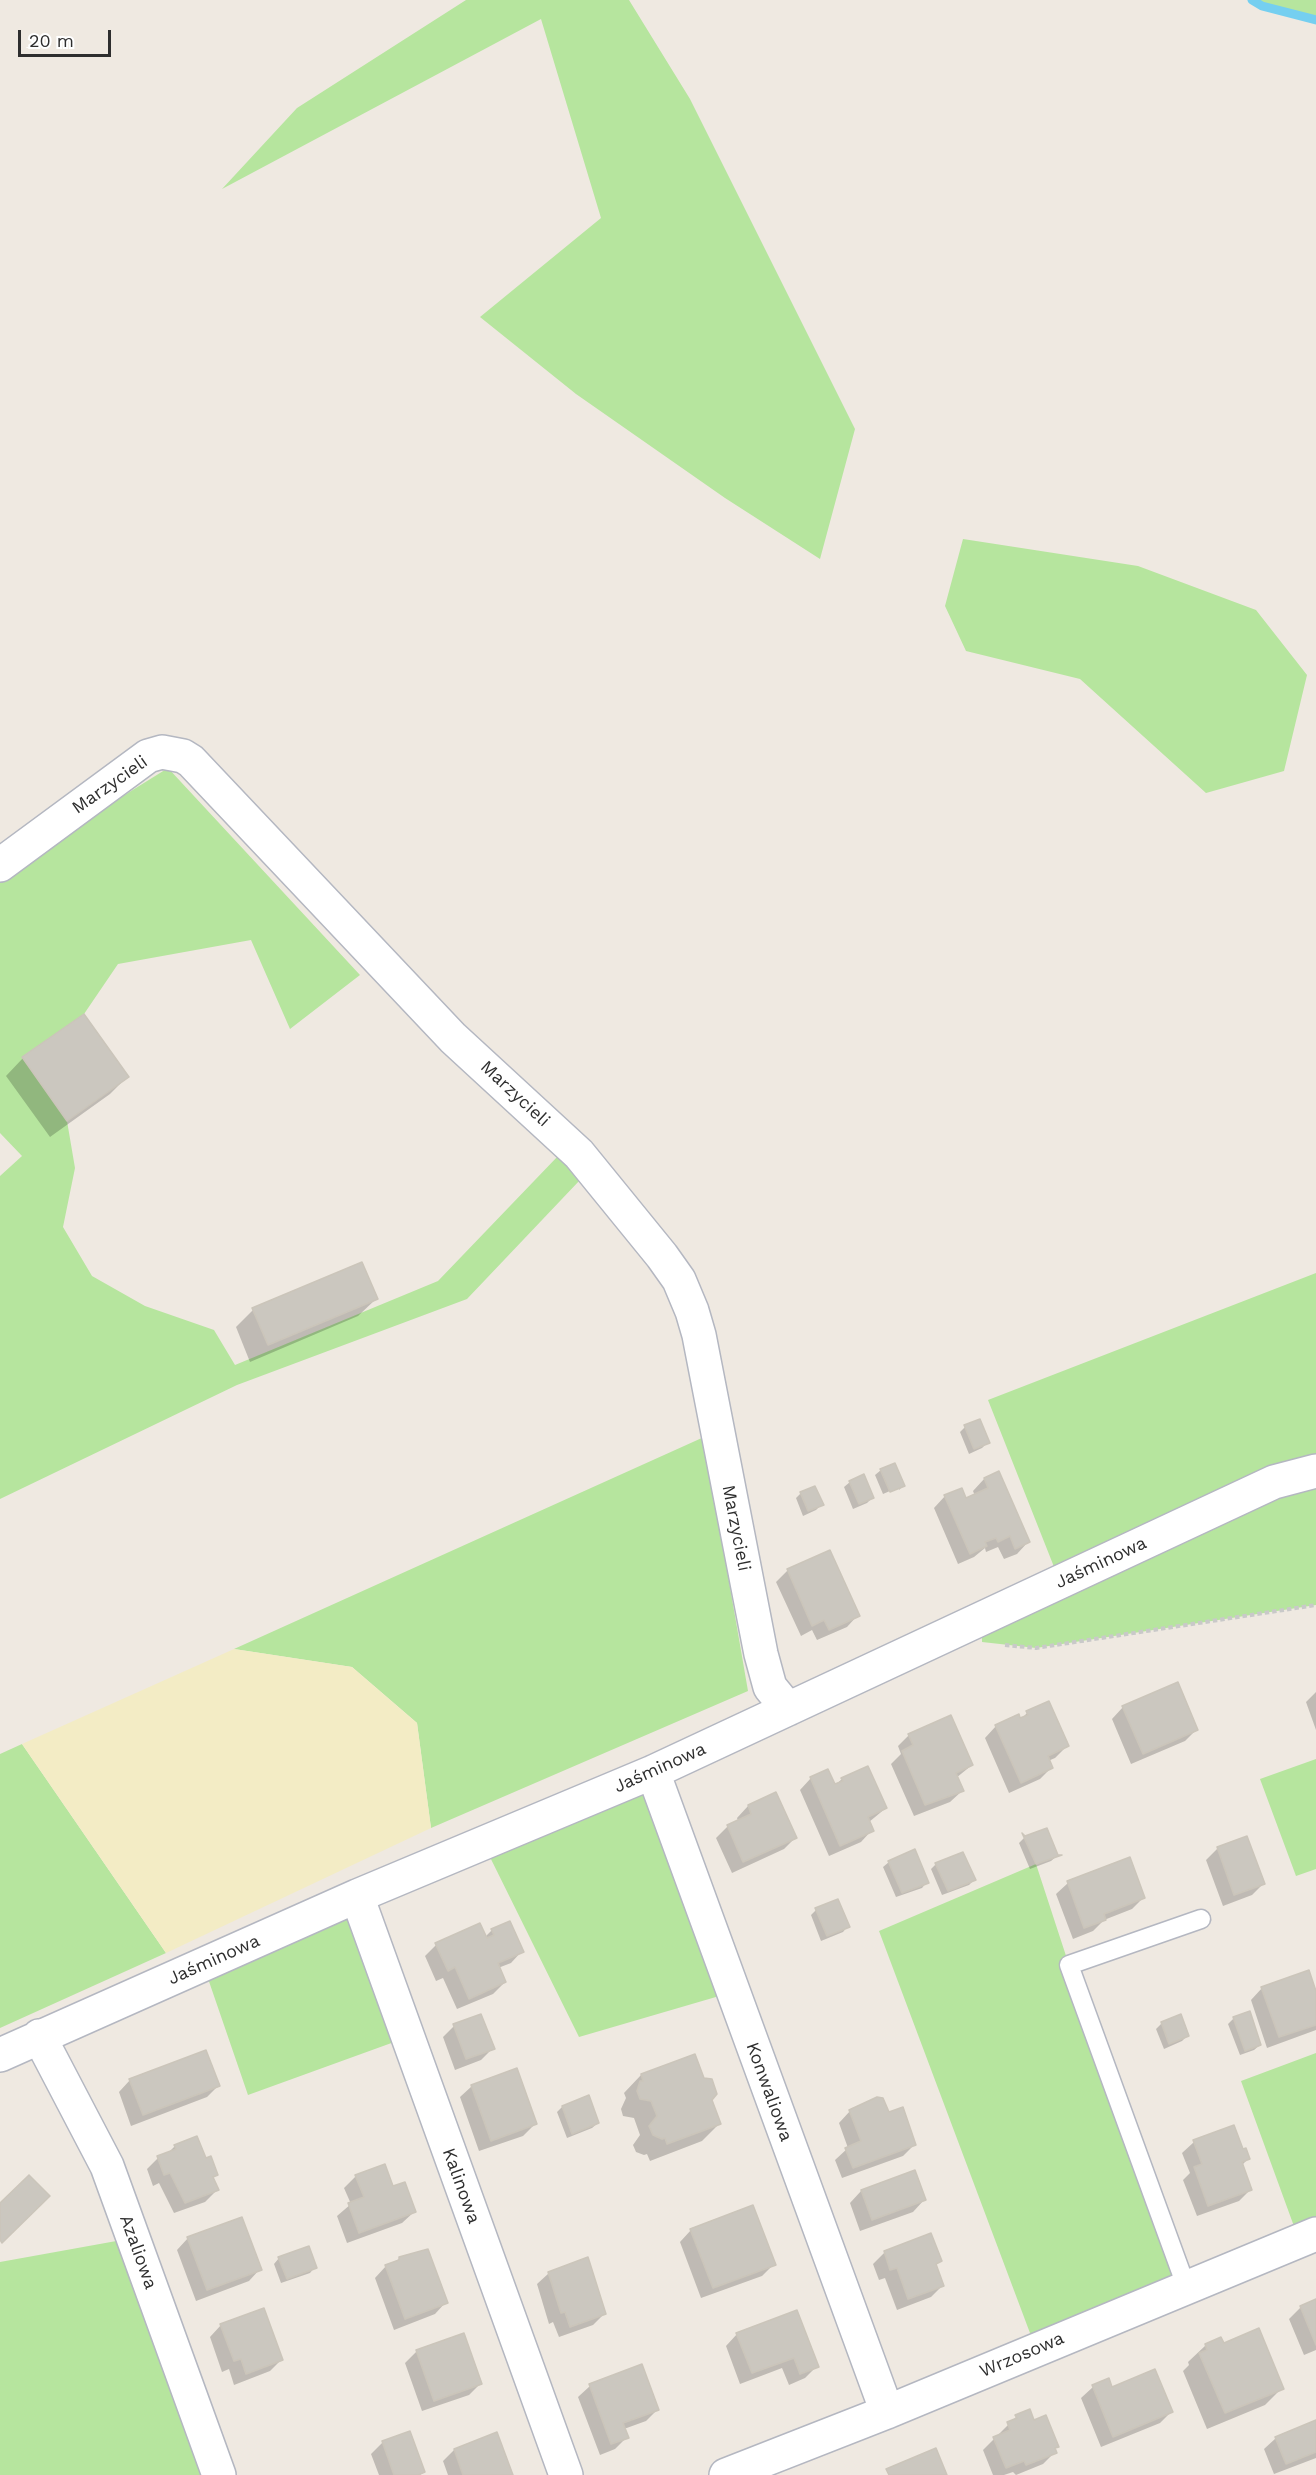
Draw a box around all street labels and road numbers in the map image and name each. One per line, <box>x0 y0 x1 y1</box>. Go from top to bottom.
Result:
street label: Marzycieli <box>68 751 152 819</box>
street label: Marzycieli <box>476 1056 554 1132</box>
street label: Marzycieli <box>717 1483 755 1573</box>
street label: Jaśminowa <box>1052 1532 1150 1594</box>
street label: Jaśminowa <box>611 1738 709 1798</box>
street label: Jaśminowa <box>165 1930 263 1990</box>
street label: Konwaliowa <box>741 2040 797 2144</box>
street label: Kalinowa <box>437 2145 485 2227</box>
street label: Azaliowa <box>115 2212 161 2292</box>
street label: Wrzosowa <box>977 2328 1067 2382</box>

